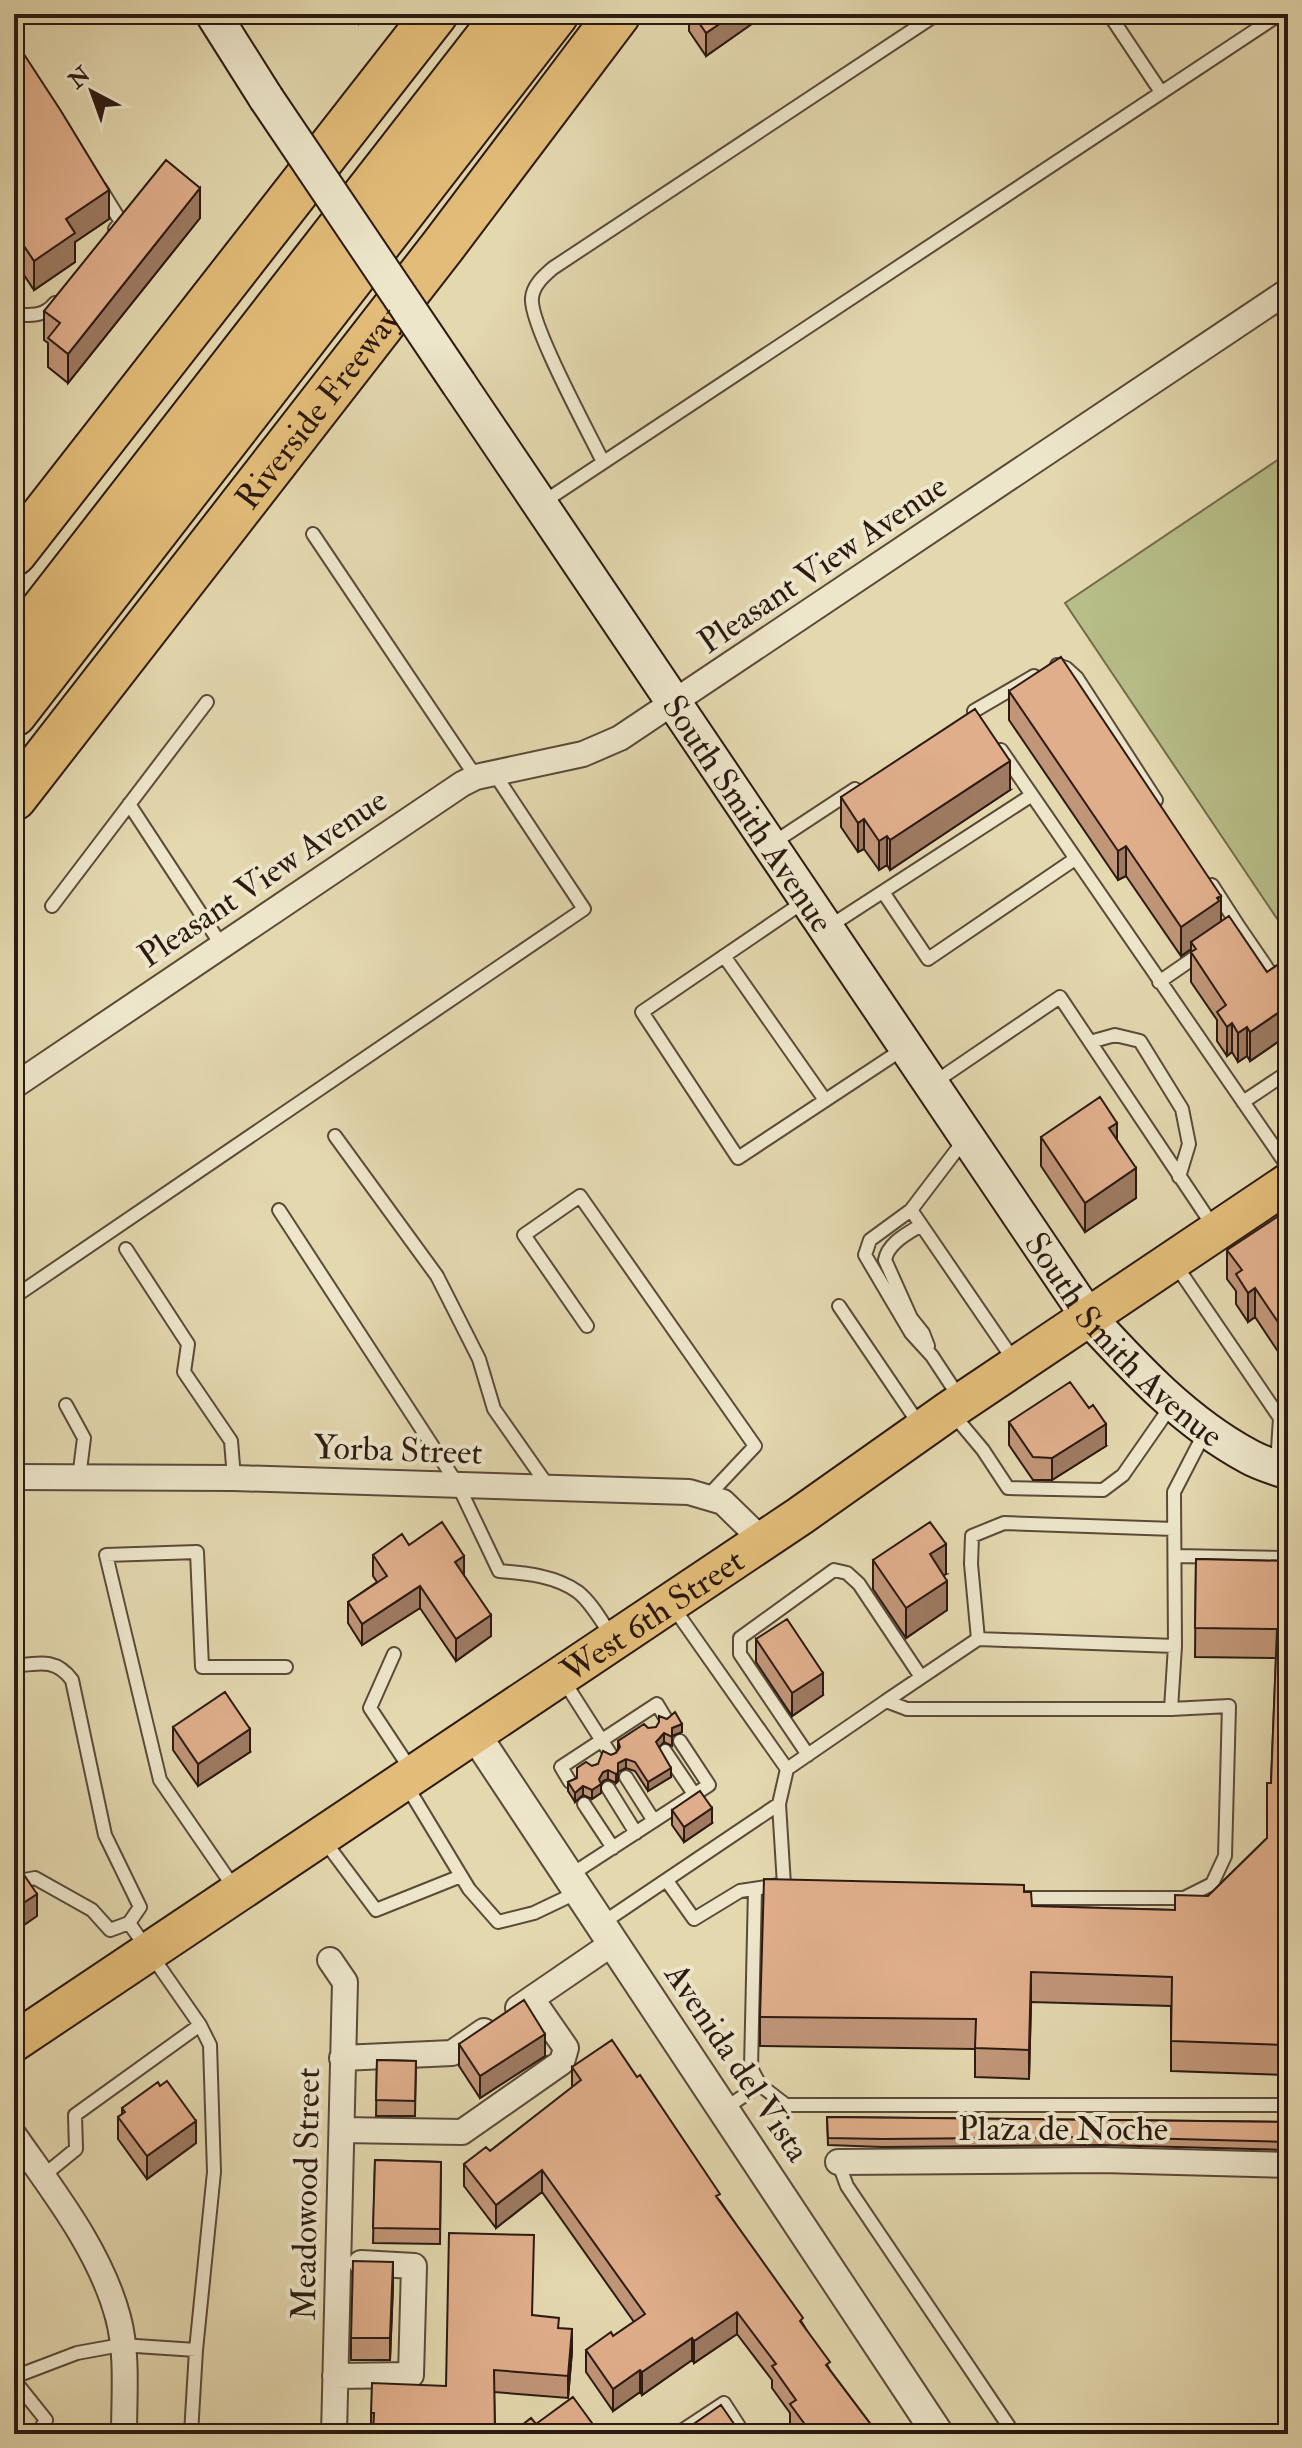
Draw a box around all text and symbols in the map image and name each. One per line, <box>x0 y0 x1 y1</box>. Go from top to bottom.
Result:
north arrow <box>52 52 132 132</box>
text: N <box>62 60 96 95</box>
street label: Riverside Freeway <box>226 298 411 518</box>
street label: Pleasant View Avenue <box>690 465 956 664</box>
street label: South Smith Avenue <box>652 687 843 941</box>
street label: Pleasant View Avenue <box>130 779 396 978</box>
street label: South Smith Avenue <box>1014 1224 1231 1458</box>
street label: Yorba Street <box>313 1426 483 1475</box>
street label: West 6th Street <box>553 1540 753 1693</box>
street label: Avenida del Vista <box>654 1955 819 2171</box>
street label: Meadowood Street <box>283 2067 330 2321</box>
street label: Plaza de Noche <box>958 2108 1168 2151</box>

